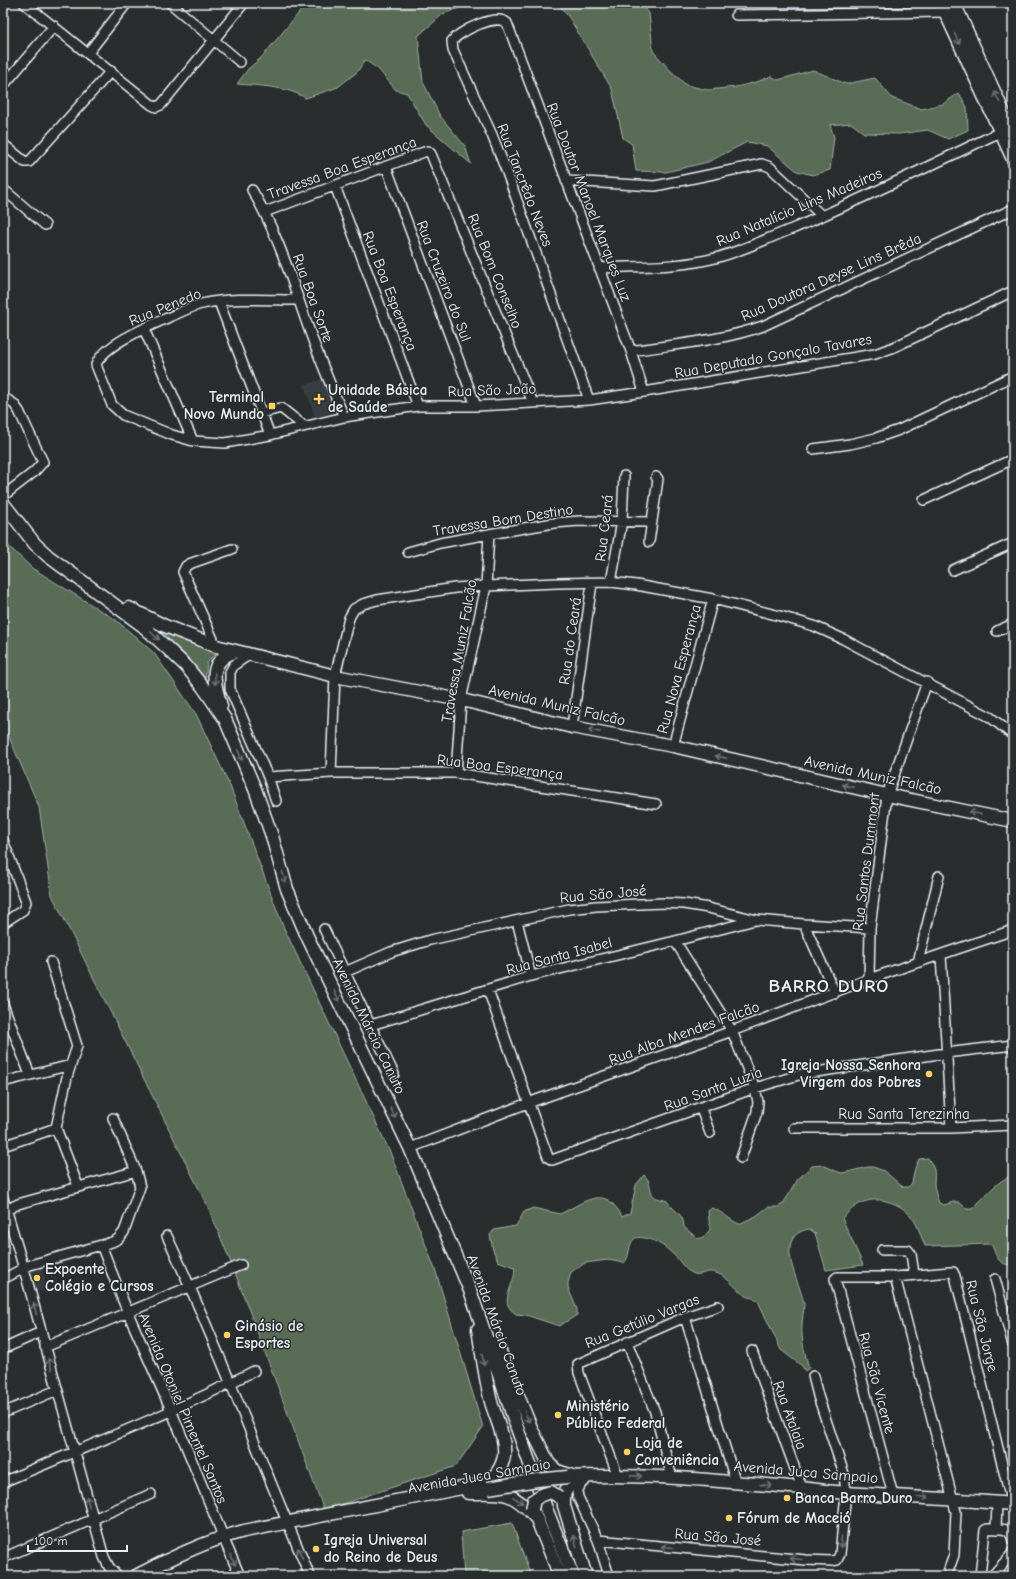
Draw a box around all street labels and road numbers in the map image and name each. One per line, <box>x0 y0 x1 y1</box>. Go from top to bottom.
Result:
street label: Rua Doutor Manoel Marques Luz <box>543 100 635 304</box>
street label: Rua Tancrêdo Neves <box>493 121 557 249</box>
street label: Travessa Boa Esperança <box>265 133 419 203</box>
street label: Rua Natalício Lins Madeiros <box>713 164 885 250</box>
street label: Rua Bom Conselho <box>464 211 526 331</box>
street label: Rua Cruzeiro do Sul <box>413 218 475 344</box>
street label: Rua Boa Esperança <box>359 229 421 353</box>
street label: Rua Doutora Deyse Lins Brêda <box>738 229 924 325</box>
street label: Rua Boa Sorte <box>289 251 338 345</box>
street label: Rua Penedo <box>126 284 204 330</box>
street label: Rua Deputado Gonçalo Tavares <box>673 330 873 382</box>
street label: Rua São João <box>447 379 537 401</box>
street label: Rua Ceará <box>591 494 617 562</box>
street label: Travessa Bom Destino <box>432 500 574 540</box>
street label: Travessa Muniz Falcão <box>438 578 480 724</box>
street label: Rua do Ceará <box>555 596 585 686</box>
street label: Rua Nova Esperança <box>653 602 705 736</box>
street label: Avenida Muniz Falcão <box>487 681 627 730</box>
street label: Rua Boa Esperança <box>436 750 564 784</box>
street label: Avenida Muniz Falcão <box>803 752 943 798</box>
street label: Rua Santos Dummont <box>849 791 883 932</box>
street label: Rua São José <box>559 881 647 907</box>
street label: Rua Santa Isabel <box>504 933 614 979</box>
street label: Avenida Márcio Canuto <box>328 955 410 1097</box>
street label: Rua Alba Mendes Falcão <box>606 997 762 1069</box>
street label: Rua Santa Luzia <box>662 1063 764 1115</box>
street label: Rua Santa Terezinha <box>838 1105 970 1123</box>
street label: Avenida Márcio Canuto <box>463 1252 531 1398</box>
street label: Rua São Jorge <box>962 1278 1002 1374</box>
street label: Rua Getúlio Vargas <box>582 1290 702 1352</box>
street label: Avenida Otoniel Pimentel Santos <box>135 1310 231 1506</box>
street label: Rua São Vicente <box>855 1330 899 1436</box>
street label: Rua Atalaia <box>769 1378 811 1452</box>
street label: Avenida Juca Sampaio <box>406 1455 552 1497</box>
street label: Avenida Juca Sampaio <box>733 1457 879 1487</box>
street label: Rua São José <box>674 1524 762 1550</box>

